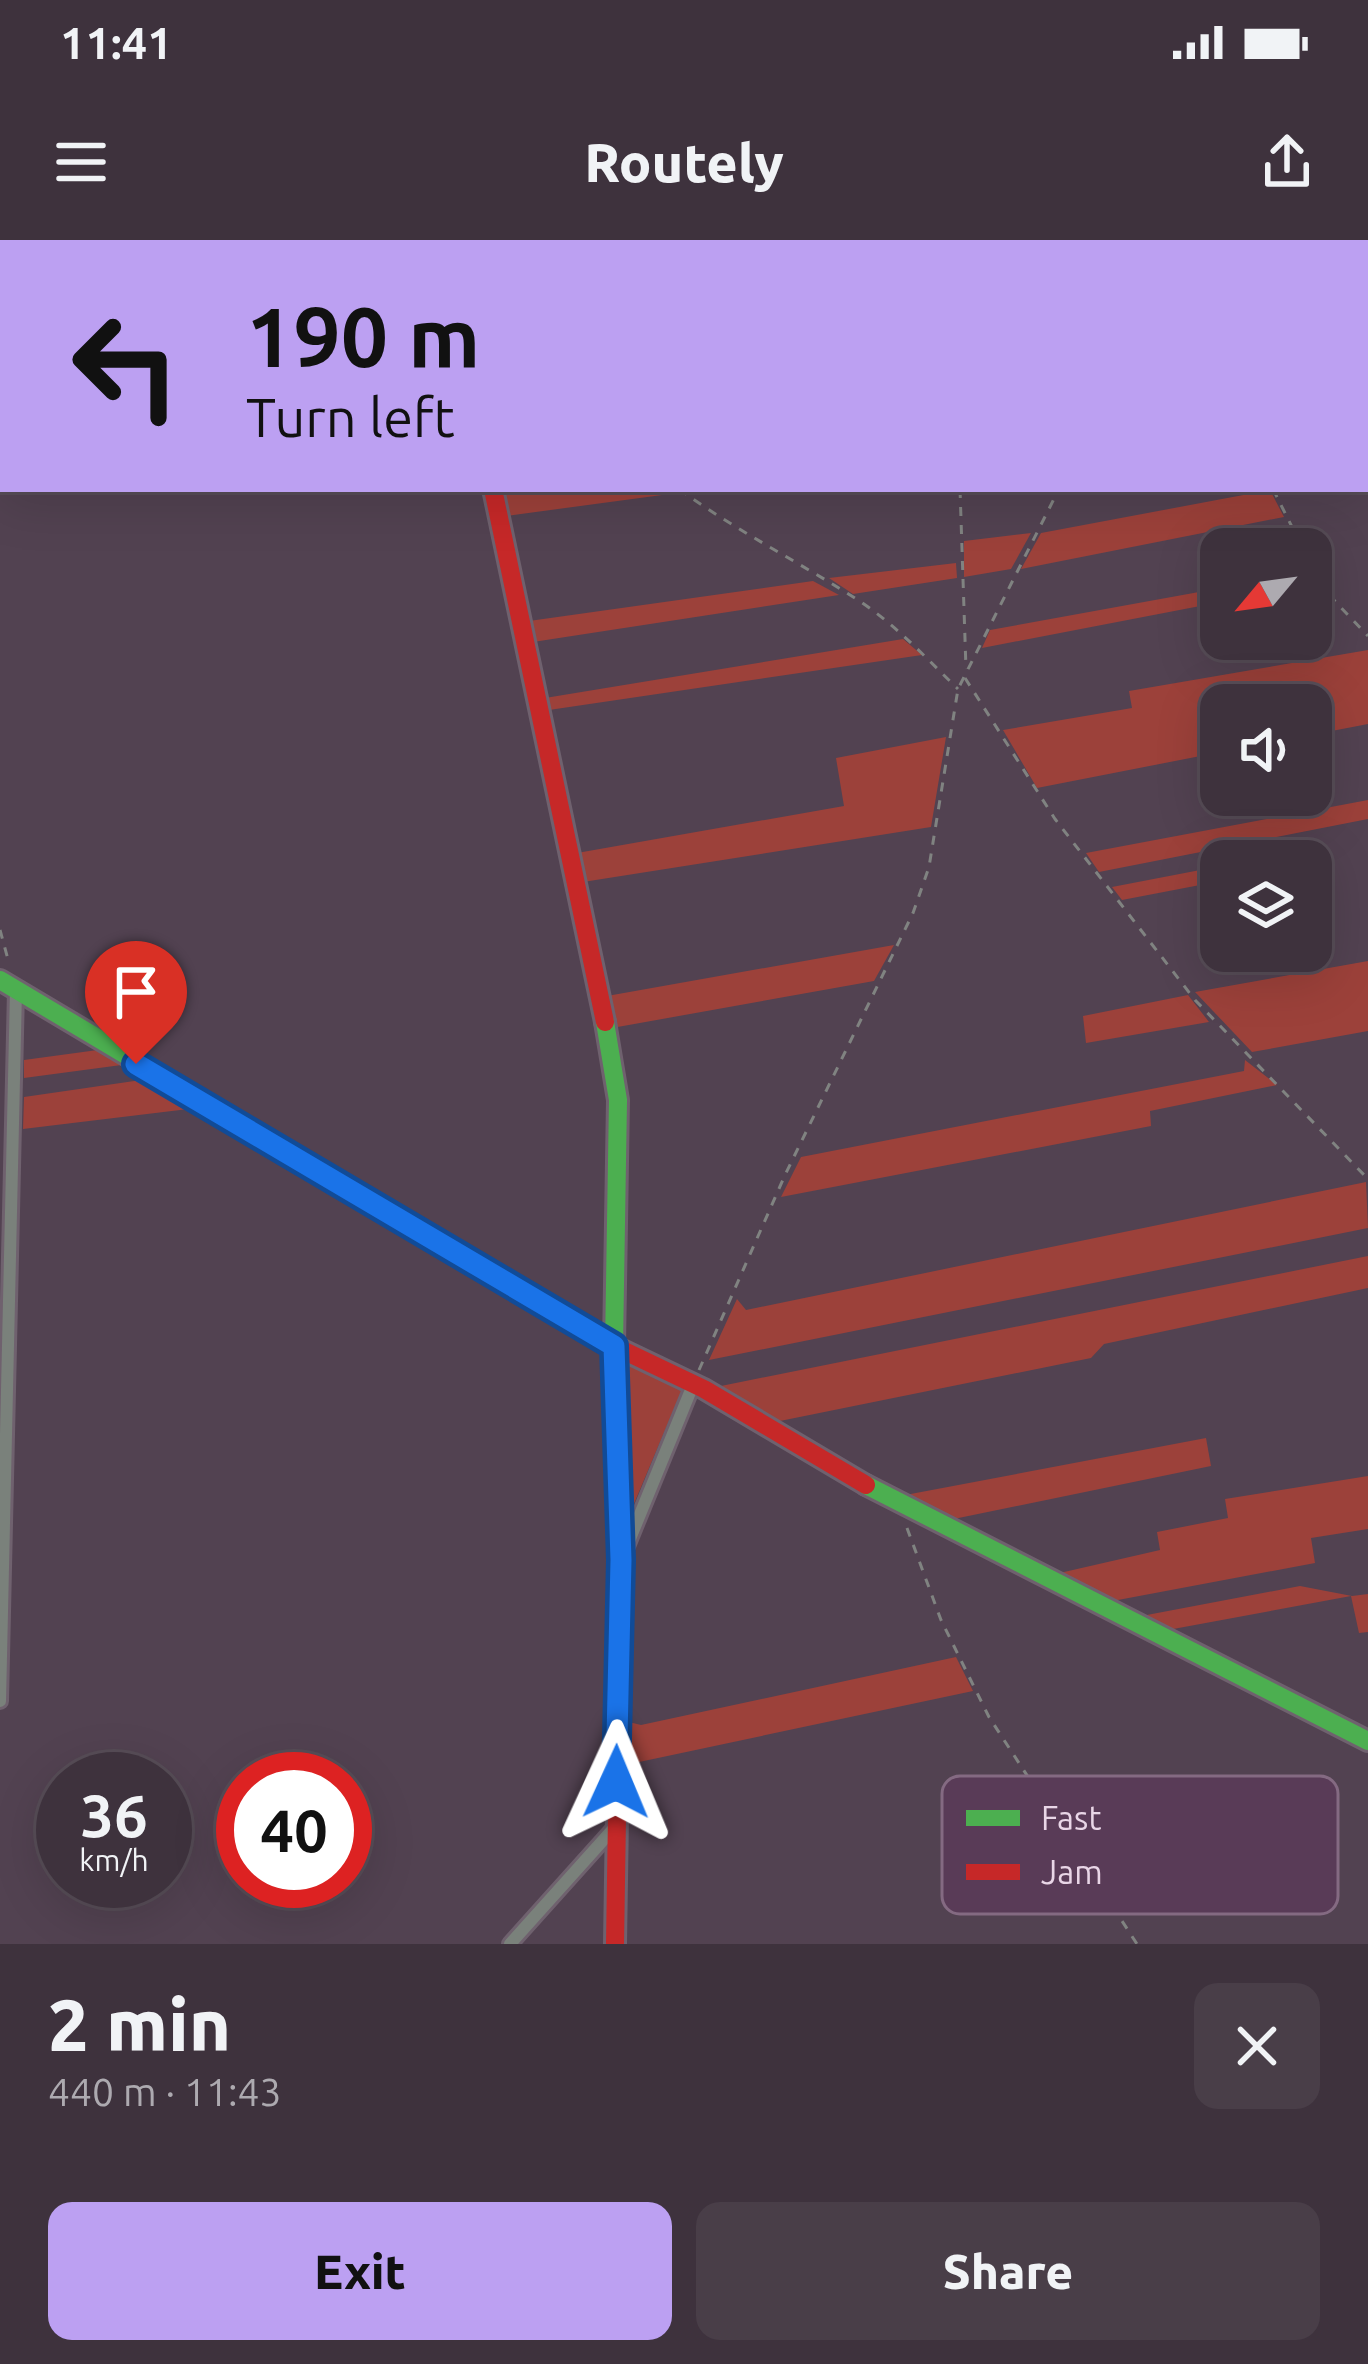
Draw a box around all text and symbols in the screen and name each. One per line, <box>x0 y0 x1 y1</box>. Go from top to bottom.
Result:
text: 11:41 <box>60 17 173 68</box>
icon: menu <box>48 129 114 195</box>
icon: share <box>1254 129 1320 195</box>
text: Routely <box>584 132 784 192</box>
icon: left <box>48 288 204 444</box>
text: 190 m <box>246 289 480 383</box>
text: Turn left <box>246 387 455 447</box>
north arrow <box>1200 528 1332 660</box>
map controls <box>1200 528 1332 972</box>
button: sound <box>1200 684 1332 816</box>
button: layers <box>1200 840 1332 972</box>
pin <box>85 941 187 1064</box>
icon: arrive <box>103 959 169 1025</box>
position arrow <box>553 1719 679 1845</box>
speed limit sign: 40 <box>216 1752 372 1908</box>
legend <box>942 1776 1338 1914</box>
text: 36 <box>80 1781 148 1848</box>
text: Fast <box>1041 1799 1101 1836</box>
text: km/h <box>79 1843 149 1877</box>
text: Jam <box>1041 1853 1103 1890</box>
button: close <box>1194 1983 1320 2109</box>
text: 2 min <box>48 1984 231 2065</box>
text: 440 m · 11:43 <box>48 2070 282 2113</box>
button: Exit <box>48 2202 672 2340</box>
button: Share <box>696 2202 1320 2340</box>

